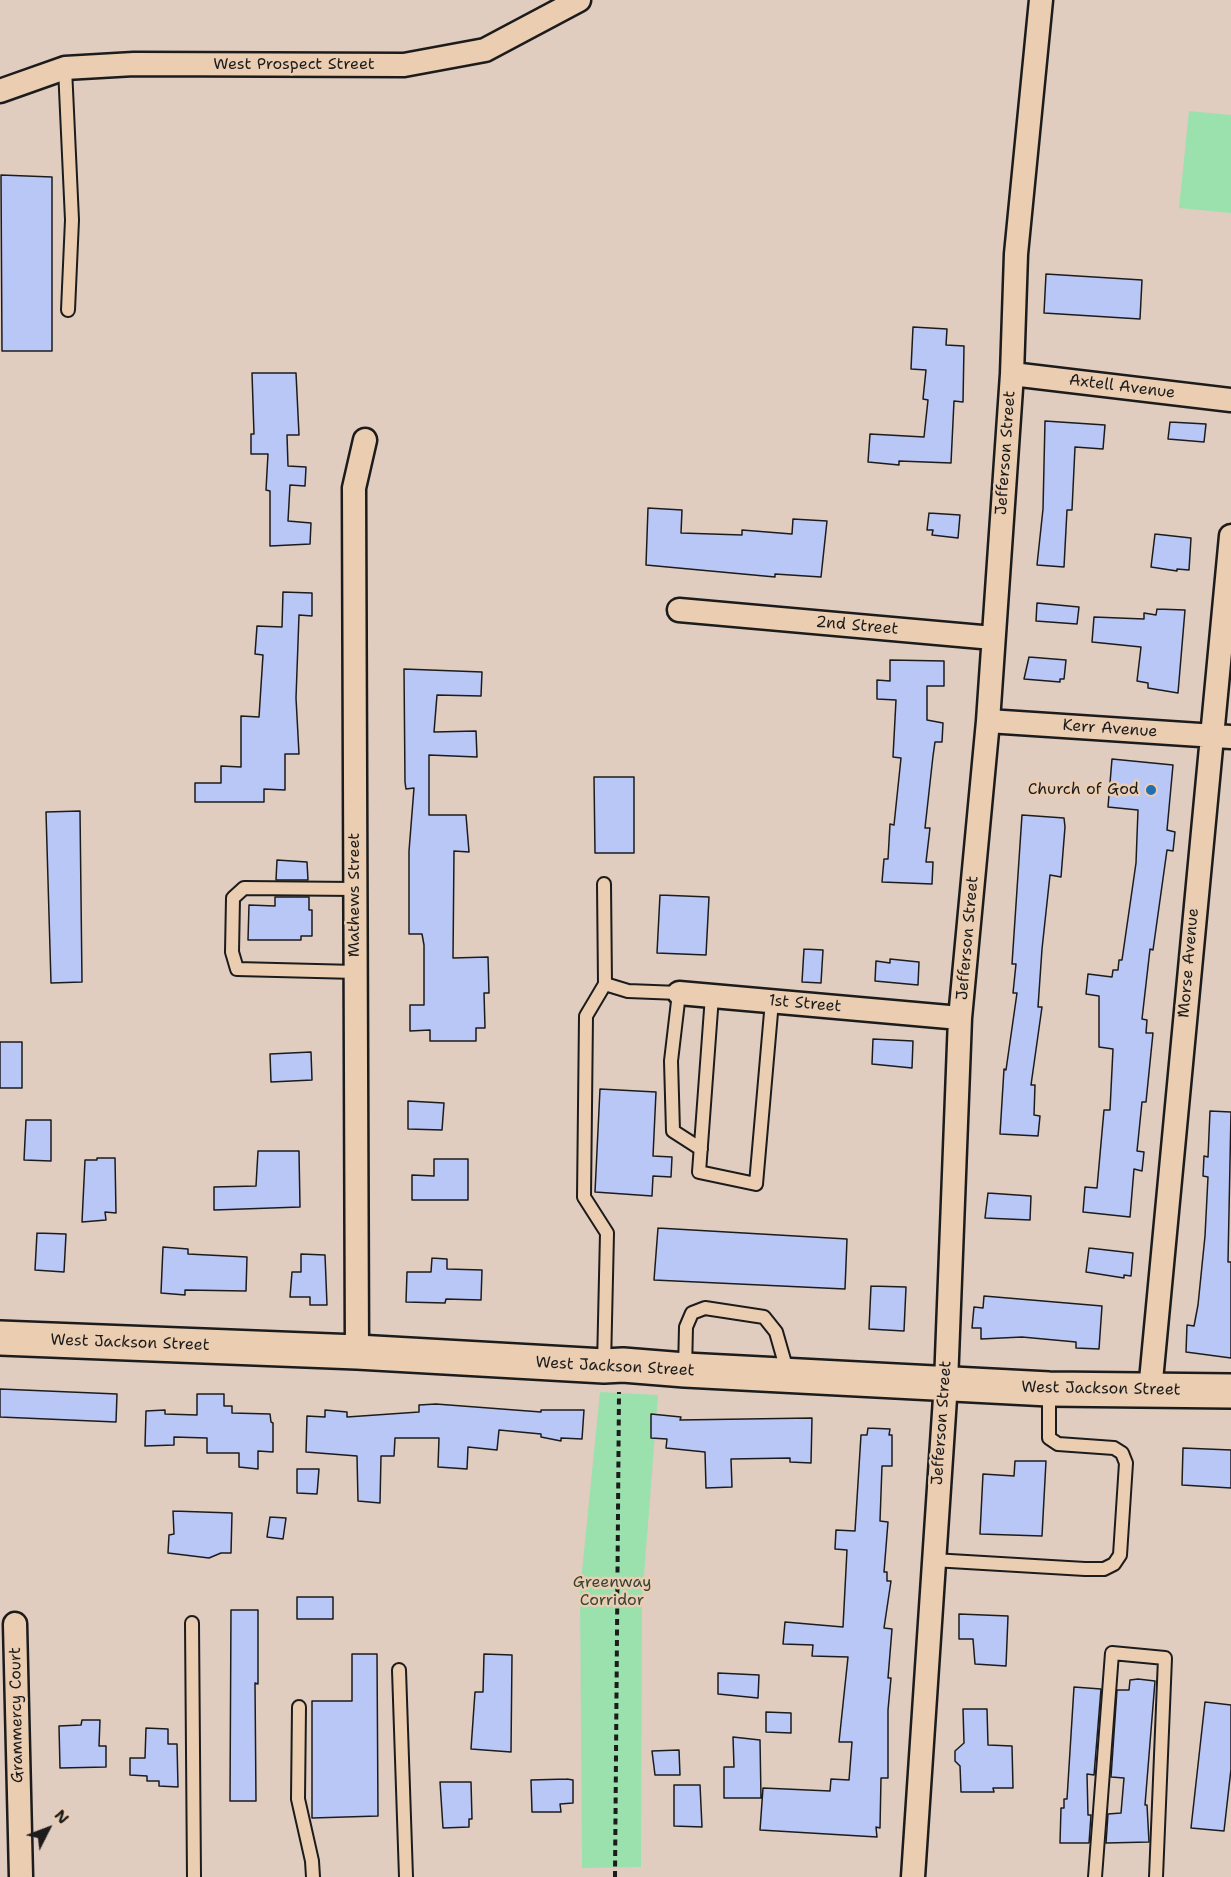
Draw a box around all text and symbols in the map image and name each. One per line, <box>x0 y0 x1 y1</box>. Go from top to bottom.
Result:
street label: West Prospect Street <box>213 55 375 75</box>
street label: Axtell Avenue <box>1068 371 1176 403</box>
street label: Jefferson Street <box>992 390 1020 516</box>
street label: 2nd Street <box>815 613 899 639</box>
street label: Kerr Avenue <box>1062 716 1158 742</box>
place label: Church of God <box>1028 780 1139 800</box>
marker: Church of God <box>1144 783 1158 797</box>
street label: Mathews Street <box>345 833 365 957</box>
street label: Jefferson Street <box>953 875 983 1001</box>
street label: Morse Avenue <box>1175 907 1203 1019</box>
street label: 1st Street <box>768 991 842 1017</box>
street label: West Jackson Street <box>50 1331 210 1355</box>
street label: West Jackson Street <box>535 1353 695 1381</box>
street label: Jefferson Street <box>928 1360 956 1486</box>
street label: West Jackson Street <box>1021 1378 1181 1400</box>
park label: Greenway Corridor <box>573 1573 651 1611</box>
street label: Grammercy Court <box>6 1647 28 1783</box>
north arrow <box>18 1799 78 1859</box>
text: N <box>50 1805 74 1828</box>

